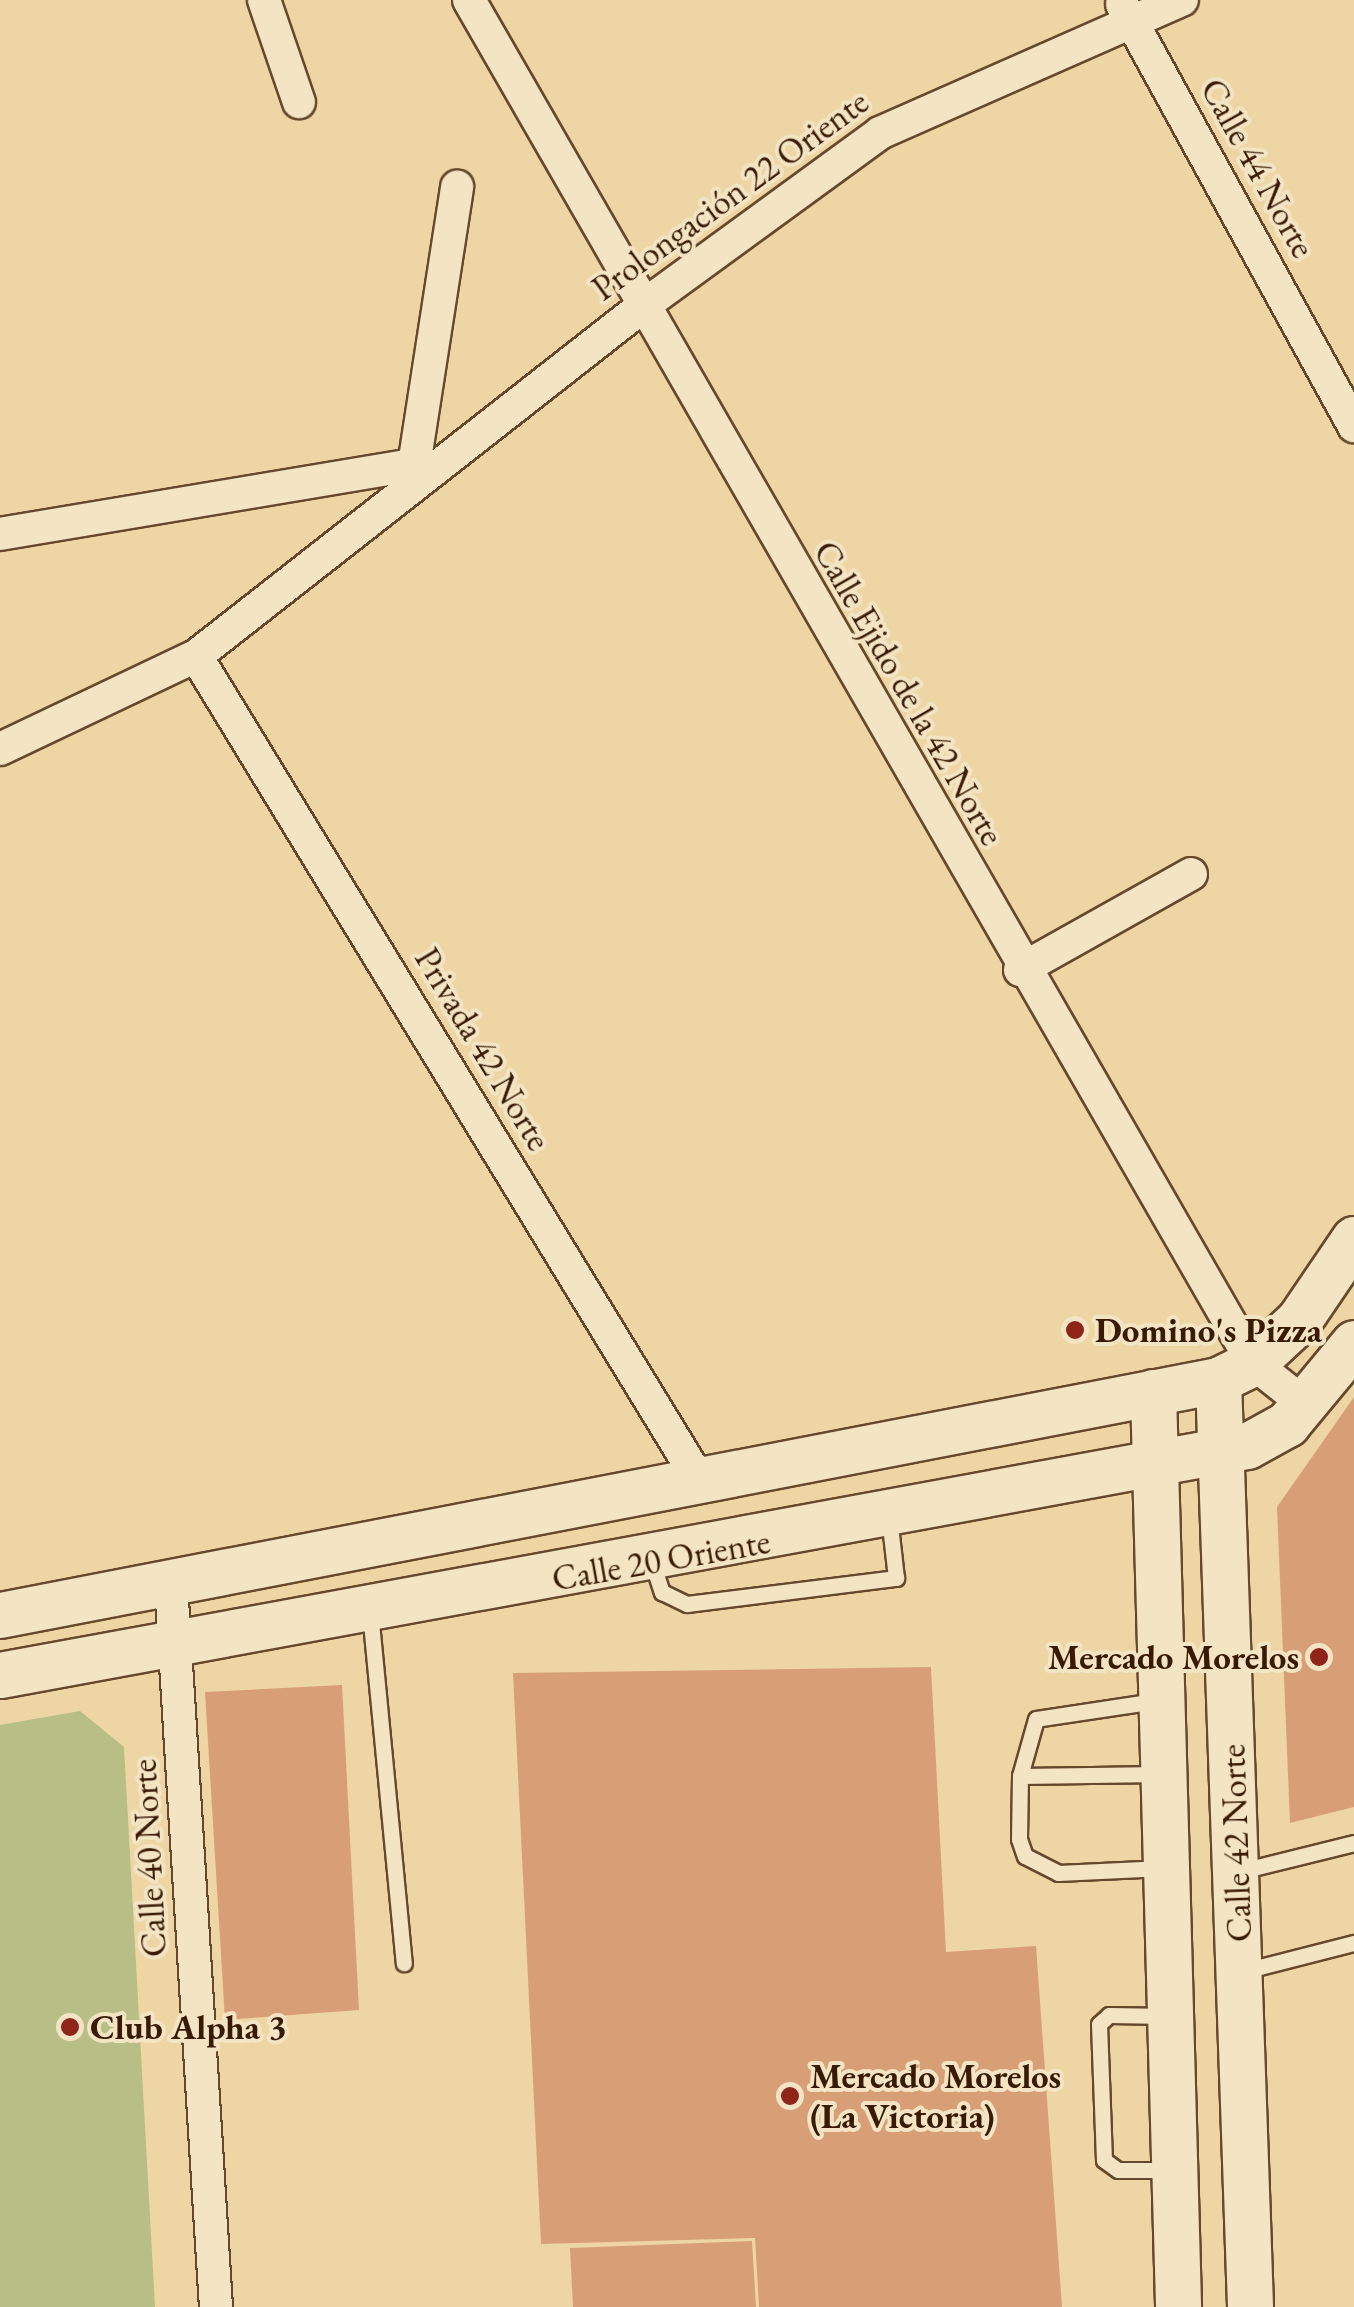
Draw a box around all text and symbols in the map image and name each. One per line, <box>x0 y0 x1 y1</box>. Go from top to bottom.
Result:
street label: Calle 44 Norte <box>1192 71 1324 265</box>
street label: Prolongación 22 Oriente <box>584 81 876 309</box>
street label: Calle Ejido de la 42 Norte <box>805 533 1013 853</box>
street label: Privada 42 Norte <box>406 940 560 1158</box>
place label: Domino's Pizza <box>1095 1309 1322 1351</box>
marker: Domino's Pizza <box>1064 1319 1086 1341</box>
street label: Calle 20 Oriente <box>549 1520 773 1600</box>
place label: Mercado Morelos <box>1048 1636 1299 1678</box>
marker: Mercado Morelos <box>1308 1646 1330 1668</box>
street label: Calle 42 Norte <box>1212 1743 1260 1943</box>
street label: Calle 40 Norte <box>123 1758 175 1958</box>
place label: Club Alpha 3 <box>90 2006 287 2048</box>
marker: Club Alpha 3 <box>59 2016 81 2038</box>
place label: Mercado Morelos (La Victoria) <box>810 2055 1061 2137</box>
marker: Mercado Morelos (La Victoria) <box>779 2085 801 2107</box>

